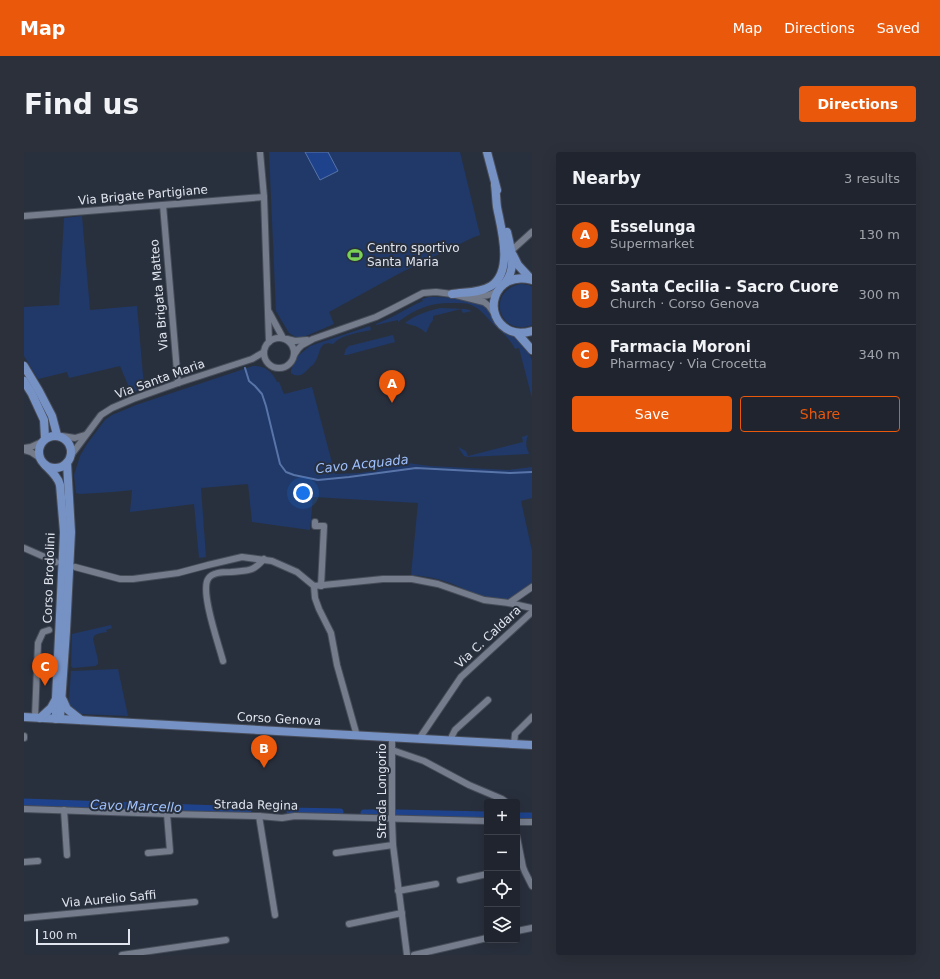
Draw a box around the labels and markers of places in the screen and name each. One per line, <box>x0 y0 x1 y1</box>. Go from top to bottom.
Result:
place label: Centro sportivo Santa Maria <box>367 241 460 269</box>
sports icon: Centro sportivo Santa Maria <box>346 246 364 264</box>
pin: A <box>379 370 405 403</box>
pin: C <box>32 653 58 686</box>
pin: B <box>251 735 277 768</box>

